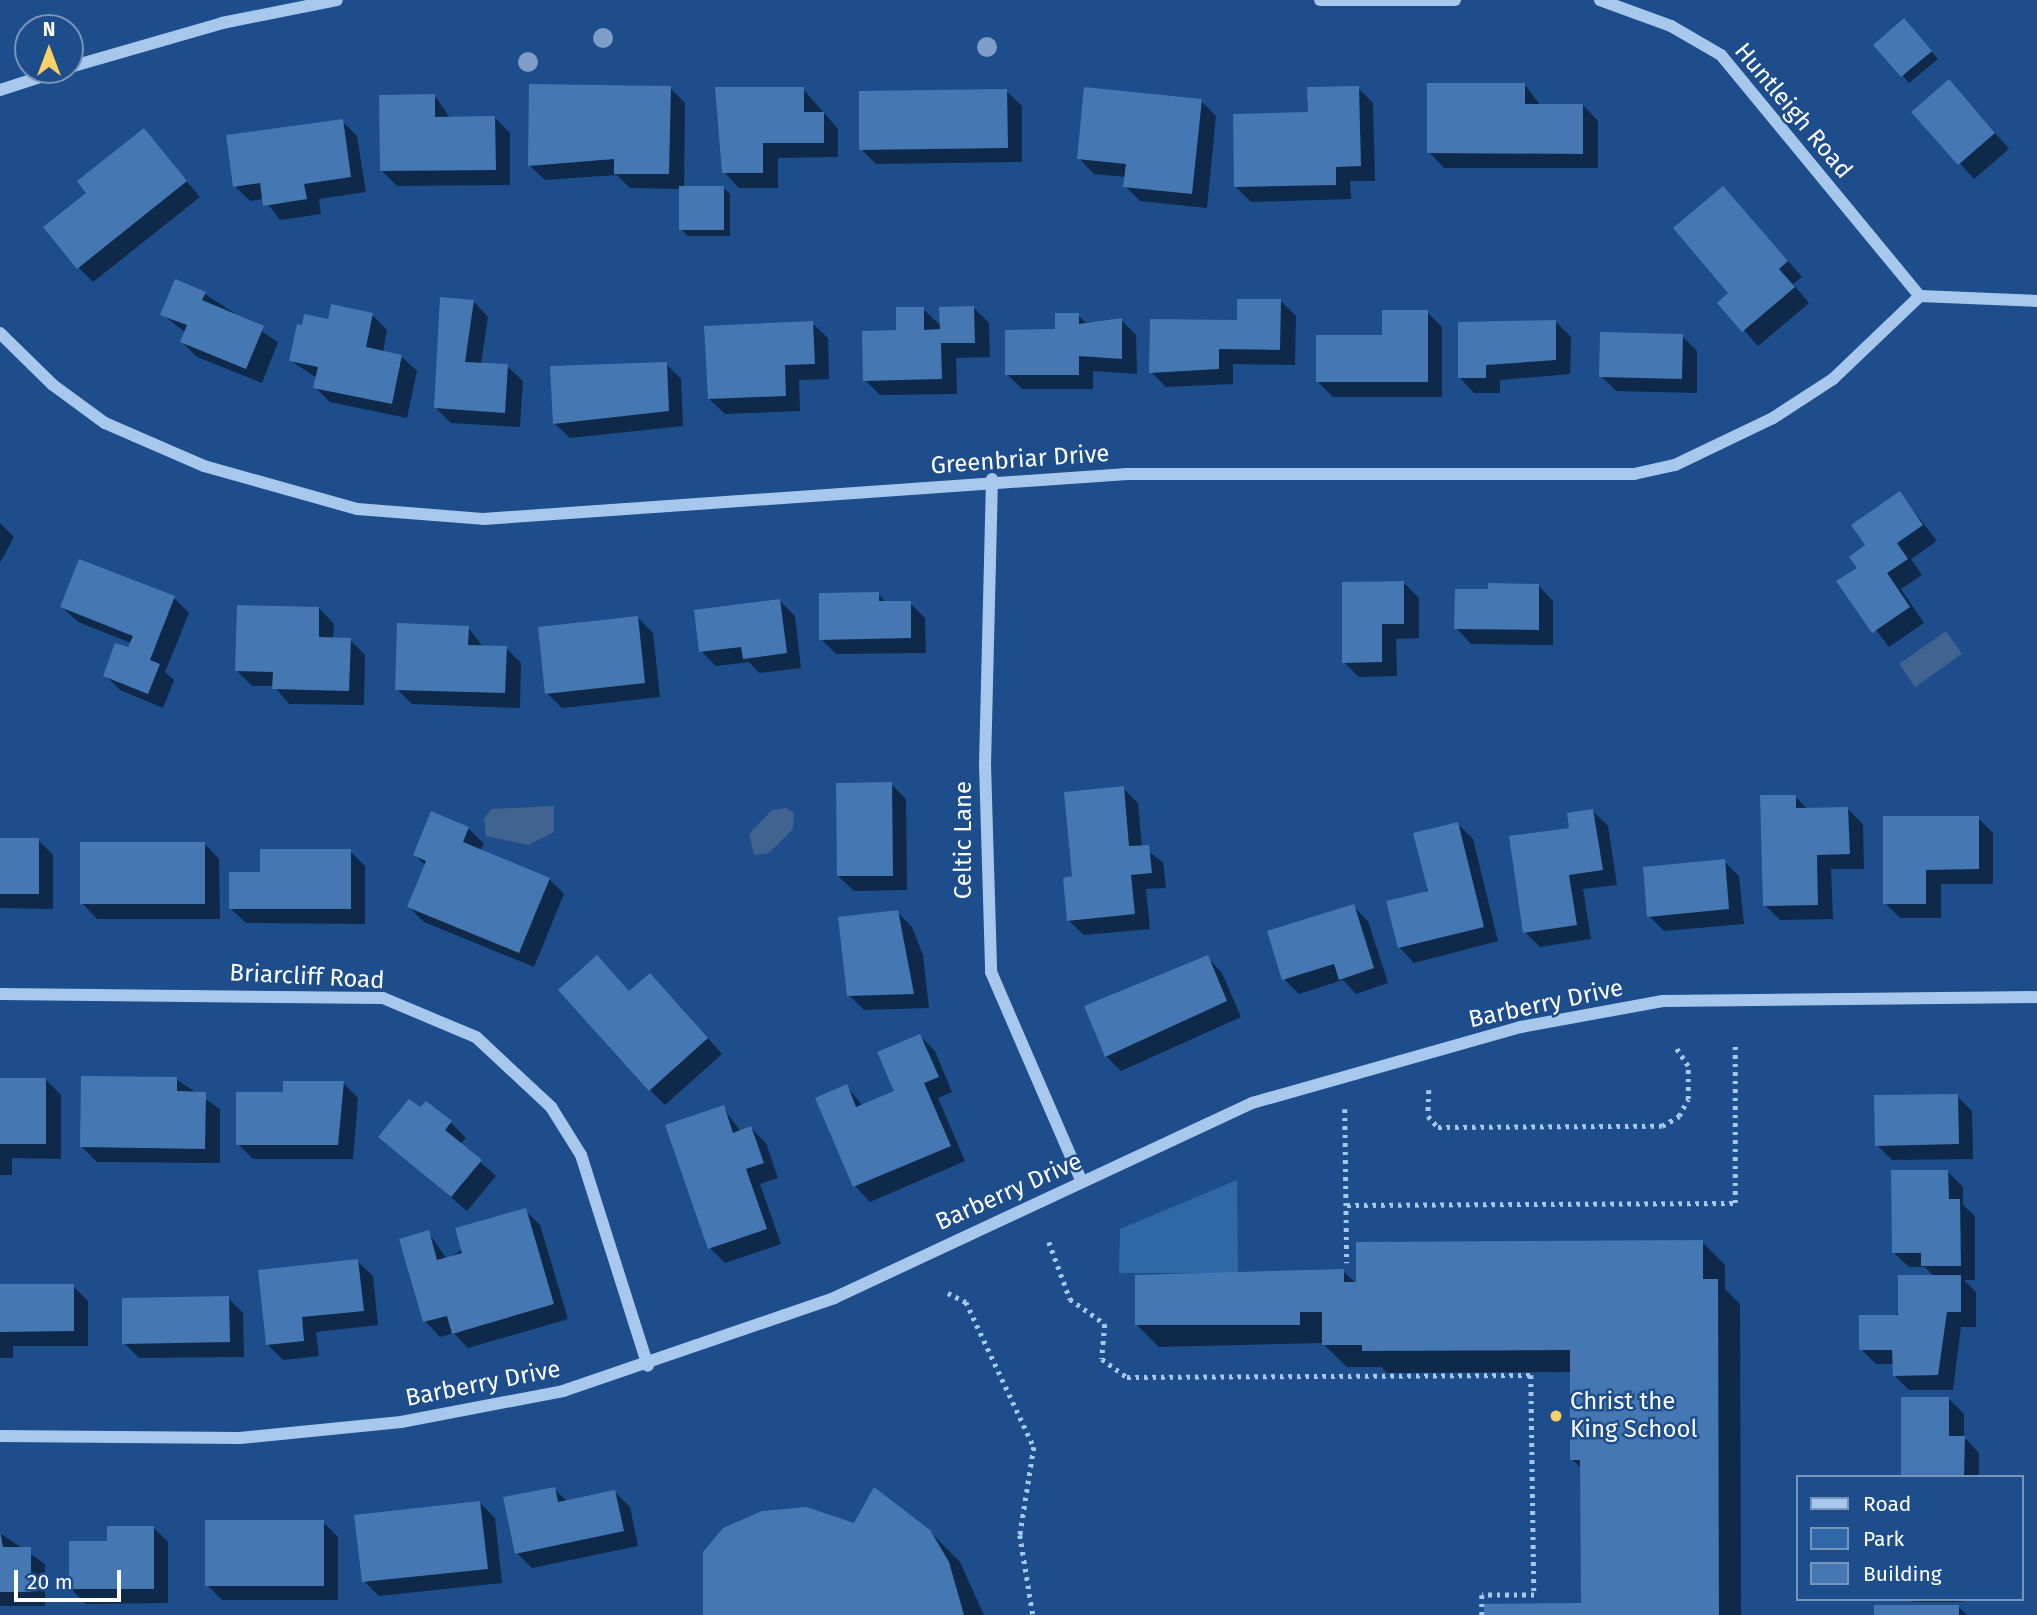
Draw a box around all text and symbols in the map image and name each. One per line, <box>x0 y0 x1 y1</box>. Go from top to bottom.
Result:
north arrow <box>14 14 84 84</box>
text: N <box>43 18 55 41</box>
street label: Huntleigh Road <box>1728 37 1858 185</box>
street label: Greenbriar Drive <box>930 439 1110 481</box>
street label: Celtic Lane <box>950 781 978 899</box>
street label: Briarcliff Road <box>229 959 385 995</box>
street label: Barberry Drive <box>1466 974 1626 1034</box>
street label: Barberry Drive <box>931 1147 1087 1237</box>
street label: Barberry Drive <box>403 1355 563 1413</box>
place label: Christ the King School <box>1570 1388 1697 1444</box>
marker: Christ the King School <box>1548 1408 1564 1424</box>
legend <box>1796 1475 2023 1601</box>
text: Road <box>1863 1491 1911 1517</box>
text: Park <box>1863 1526 1904 1552</box>
scale bar <box>18 1556 124 1600</box>
text: Building <box>1863 1561 1942 1587</box>
text: 20 m <box>27 1569 73 1595</box>

